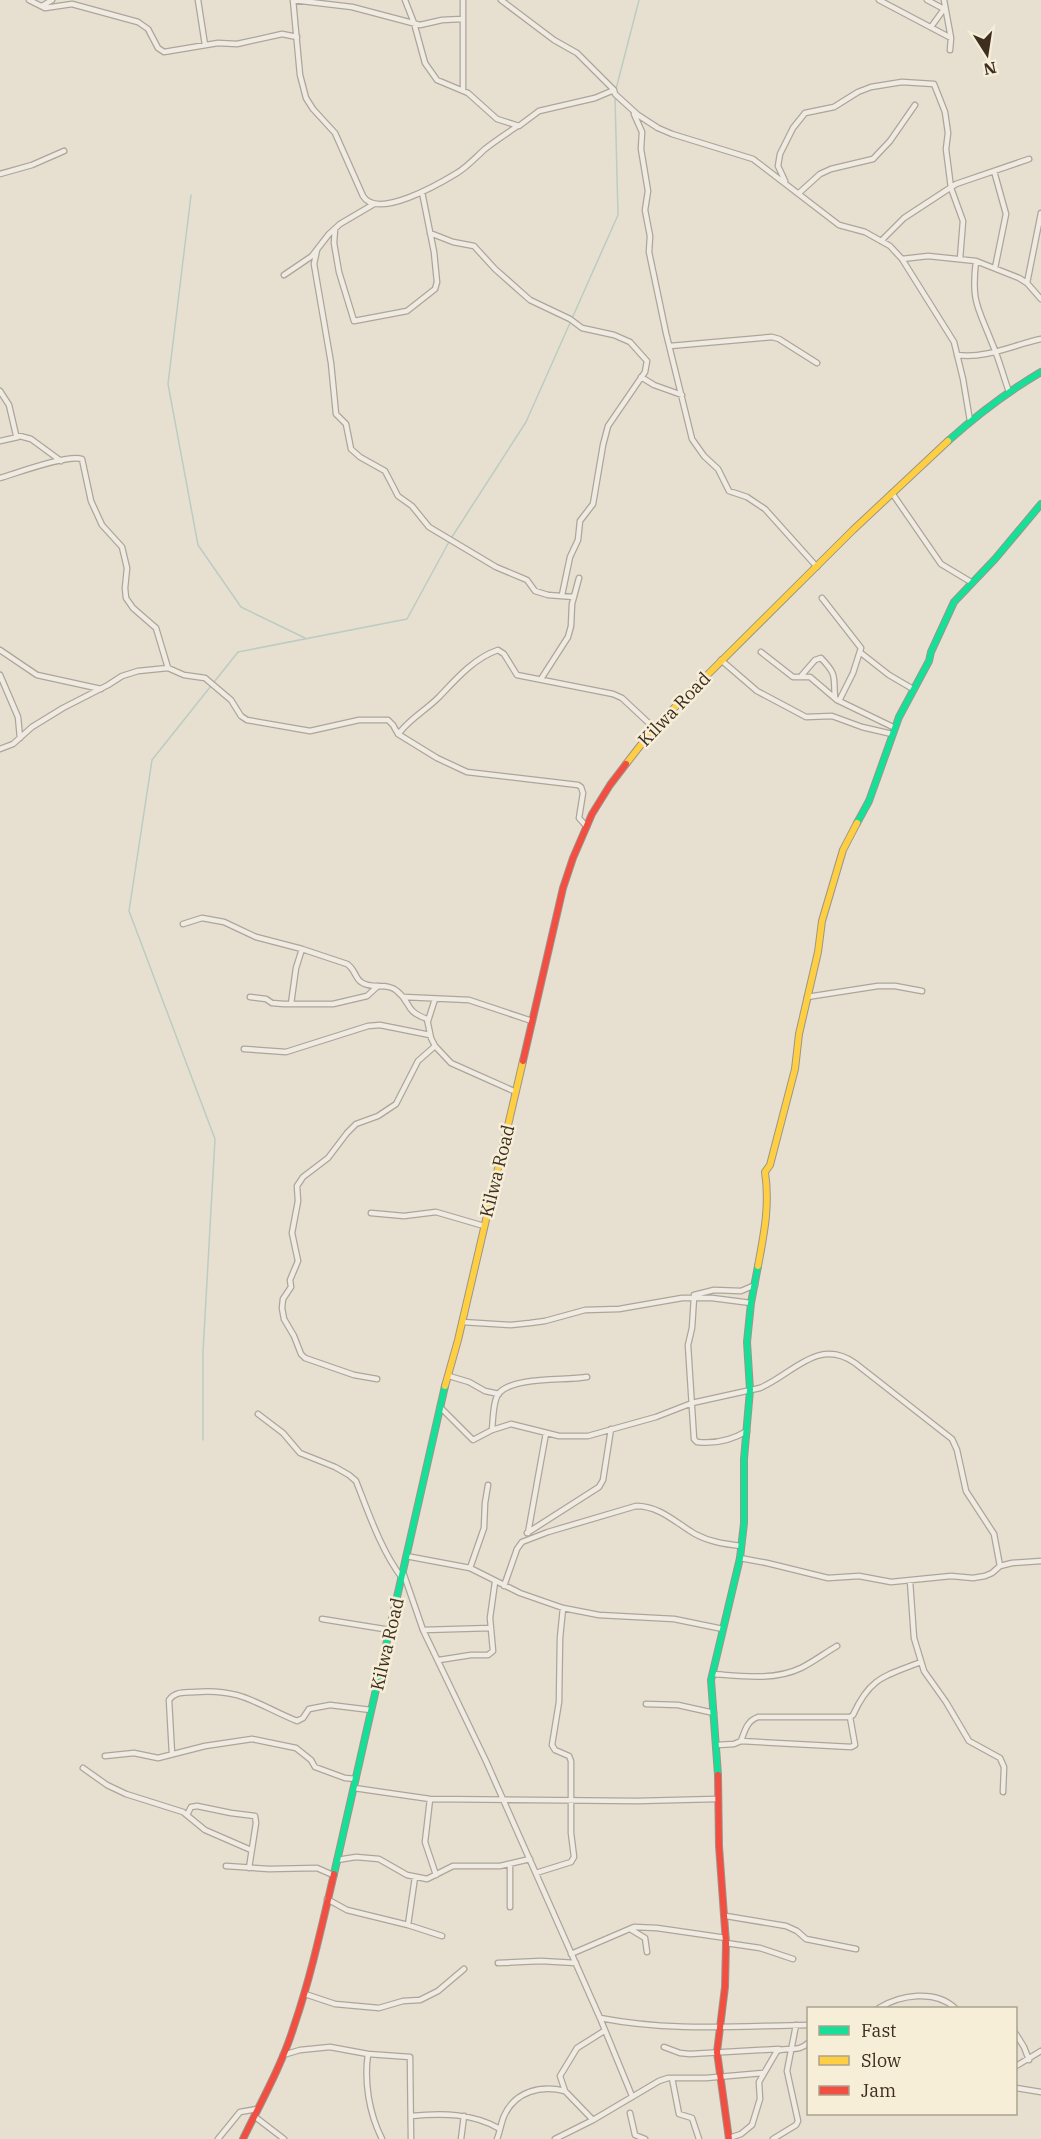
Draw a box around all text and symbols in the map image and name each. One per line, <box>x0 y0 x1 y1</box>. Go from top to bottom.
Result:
north arrow <box>957 24 1017 84</box>
text: N <box>982 58 998 80</box>
street label: Kilwa Road <box>633 667 715 751</box>
street label: Kilwa Road <box>474 1122 520 1220</box>
street label: Kilwa Road <box>365 1595 409 1693</box>
legend <box>807 2007 1017 2115</box>
text: Fast <box>861 2019 896 2042</box>
text: Slow <box>861 2049 901 2072</box>
text: Jam <box>861 2079 896 2102</box>

